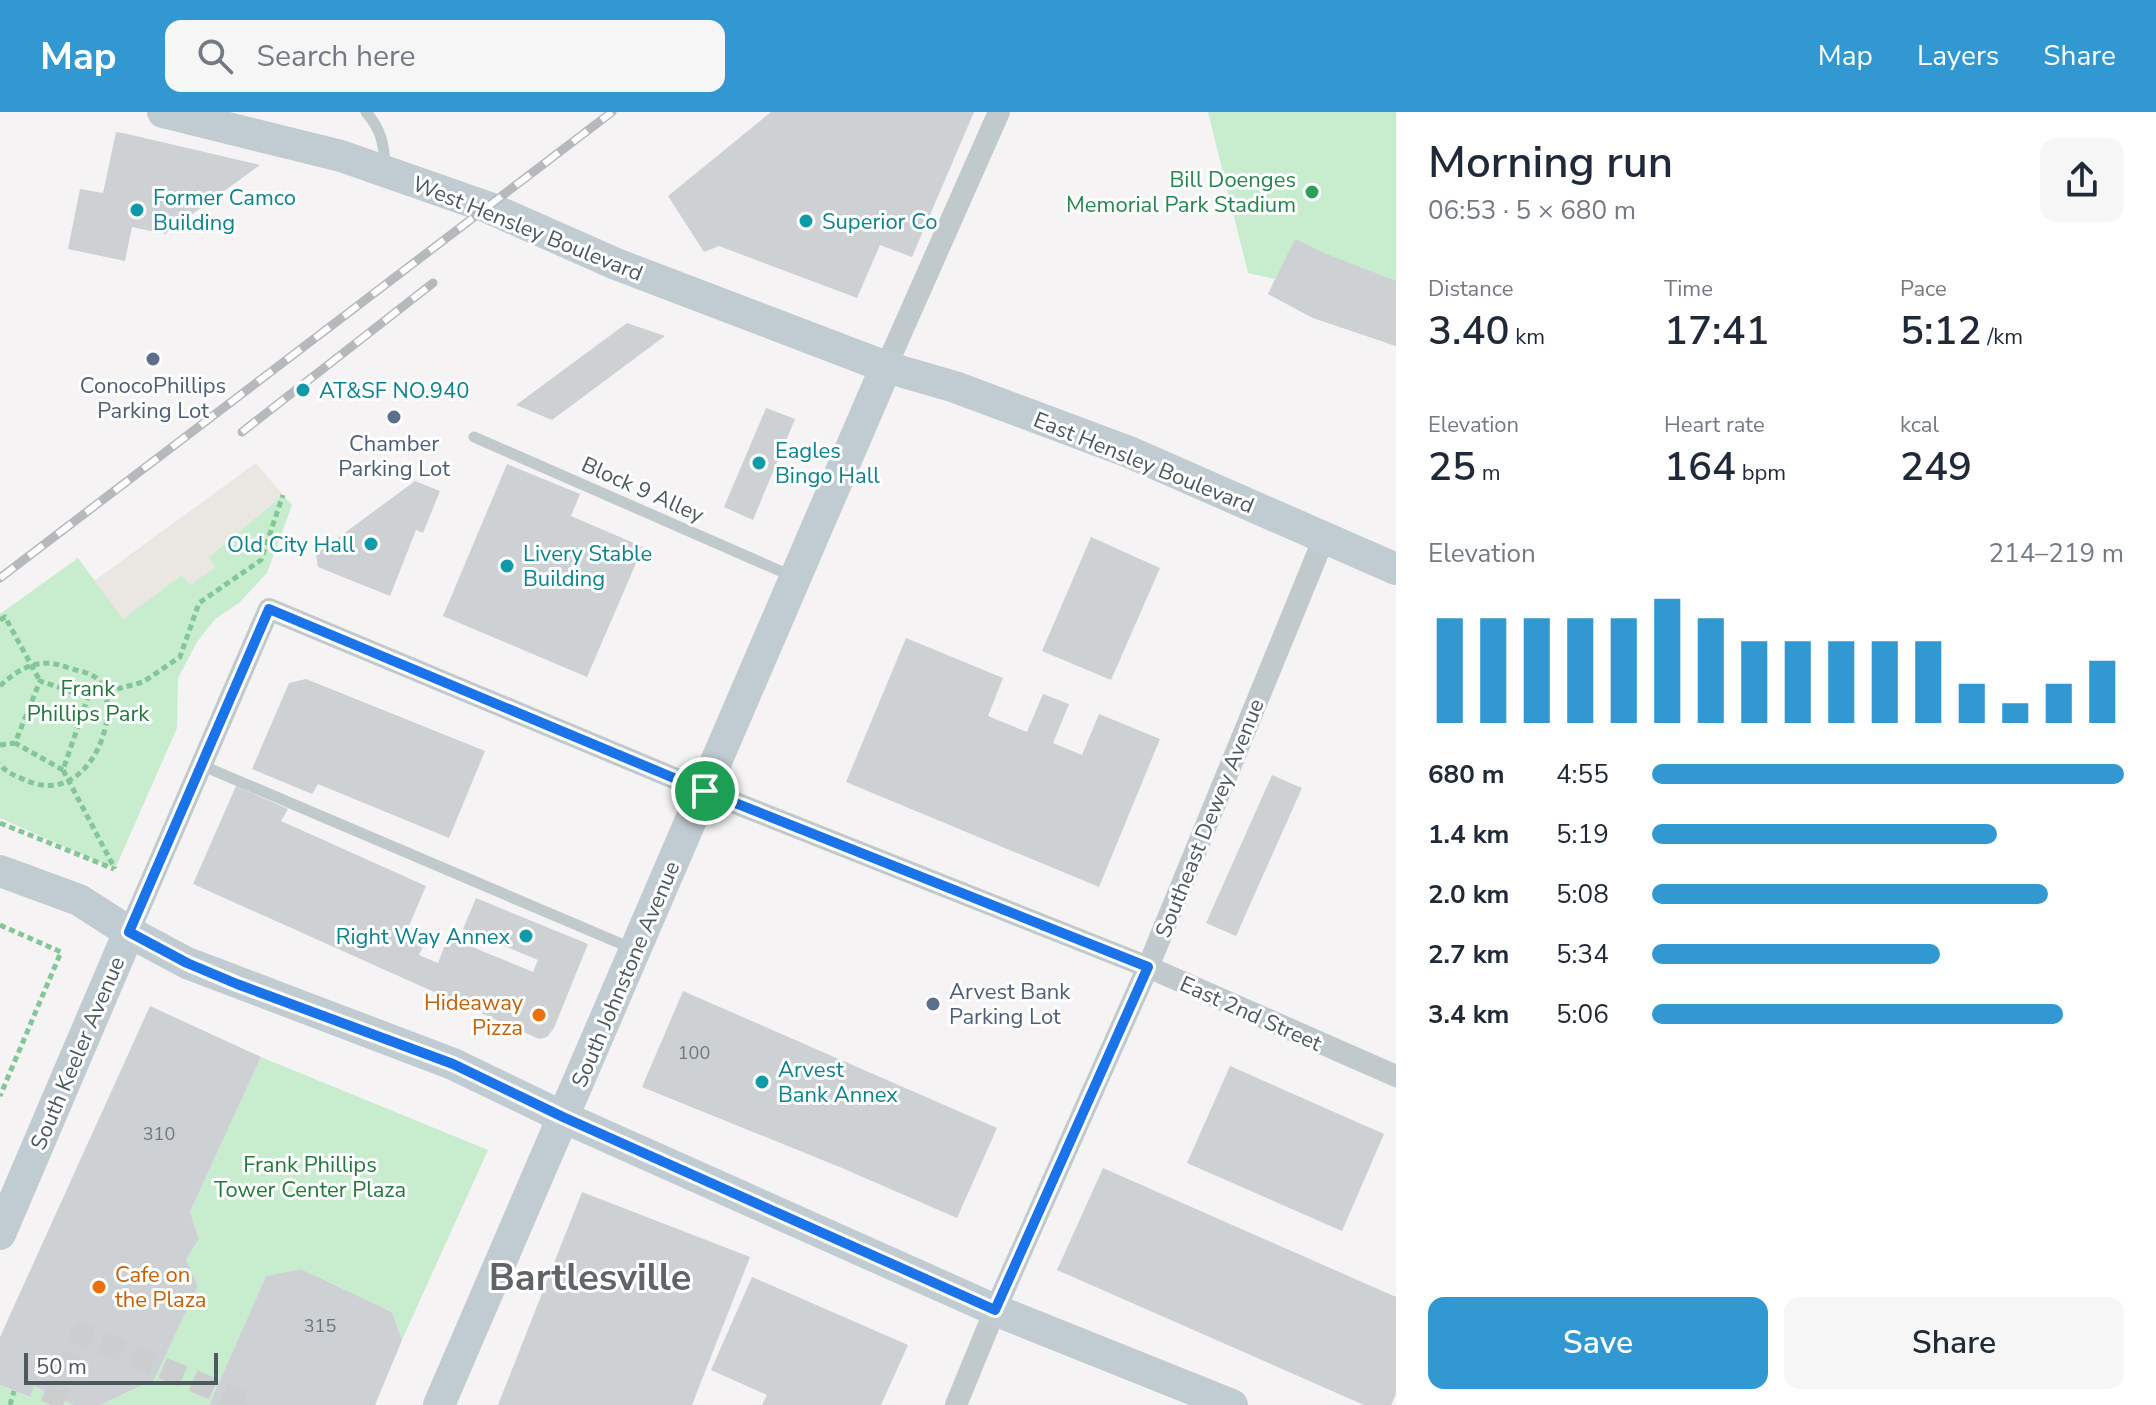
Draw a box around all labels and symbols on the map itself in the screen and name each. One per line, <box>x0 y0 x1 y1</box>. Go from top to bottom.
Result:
place label: Bill Doenges Memorial Park Stadium <box>1066 165 1296 220</box>
street label: West Hensley Boulevard <box>408 169 647 289</box>
place label: Former Camco Building <box>153 183 296 238</box>
marker: Bill Doenges Memorial Park Stadium <box>1303 183 1321 201</box>
marker: Former Camco Building <box>128 201 146 219</box>
place label: Superior Co <box>822 207 937 237</box>
marker: Superior Co <box>797 212 815 230</box>
marker: ConocoPhillips Parking Lot <box>144 350 162 368</box>
place label: ConocoPhillips Parking Lot <box>80 371 226 426</box>
place label: AT&SF NO.940 <box>319 376 469 406</box>
marker: AT&SF NO.940 <box>294 381 312 399</box>
street label: East Hensley Boulevard <box>1029 405 1258 521</box>
marker: Chamber Parking Lot <box>385 408 403 426</box>
place label: Chamber Parking Lot <box>338 429 450 484</box>
place label: Eagles Bingo Hall <box>775 436 880 491</box>
street label: Block 9 Alley <box>577 450 709 531</box>
marker: Eagles Bingo Hall <box>750 454 768 472</box>
place label: Old City Hall <box>227 530 355 560</box>
marker: Old City Hall <box>362 535 380 553</box>
place label: Livery Stable Building <box>523 539 652 594</box>
marker: Livery Stable Building <box>498 557 516 575</box>
park label: Frank Phillips Park <box>27 674 150 729</box>
street label: Southeast Dewey Avenue <box>1148 694 1272 942</box>
pin <box>671 757 739 825</box>
street label: South Johnstone Avenue <box>565 857 687 1092</box>
place label: Right Way Annex <box>336 922 510 952</box>
marker: Right Way Annex <box>517 927 535 945</box>
street label: South Keeler Avenue <box>24 952 132 1155</box>
street label: East 2nd Street <box>1175 969 1327 1059</box>
place label: Arvest Bank Parking Lot <box>949 977 1071 1032</box>
place label: Hideaway Pizza <box>424 988 524 1043</box>
marker: Arvest Bank Parking Lot <box>924 995 942 1013</box>
marker: Hideaway Pizza <box>530 1006 548 1024</box>
house number: 100 <box>678 1041 710 1065</box>
place label: Arvest Bank Annex <box>778 1055 898 1110</box>
marker: Arvest Bank Annex <box>753 1073 771 1091</box>
house number: 310 <box>143 1122 175 1146</box>
park label: Frank Phillips Tower Center Plaza <box>214 1150 406 1205</box>
district label: Bartlesville <box>489 1252 691 1303</box>
place label: Cafe on the Plaza <box>115 1260 206 1315</box>
marker: Cafe on the Plaza <box>90 1278 108 1296</box>
house number: 315 <box>304 1314 336 1338</box>
scale bar <box>24 1349 218 1385</box>

